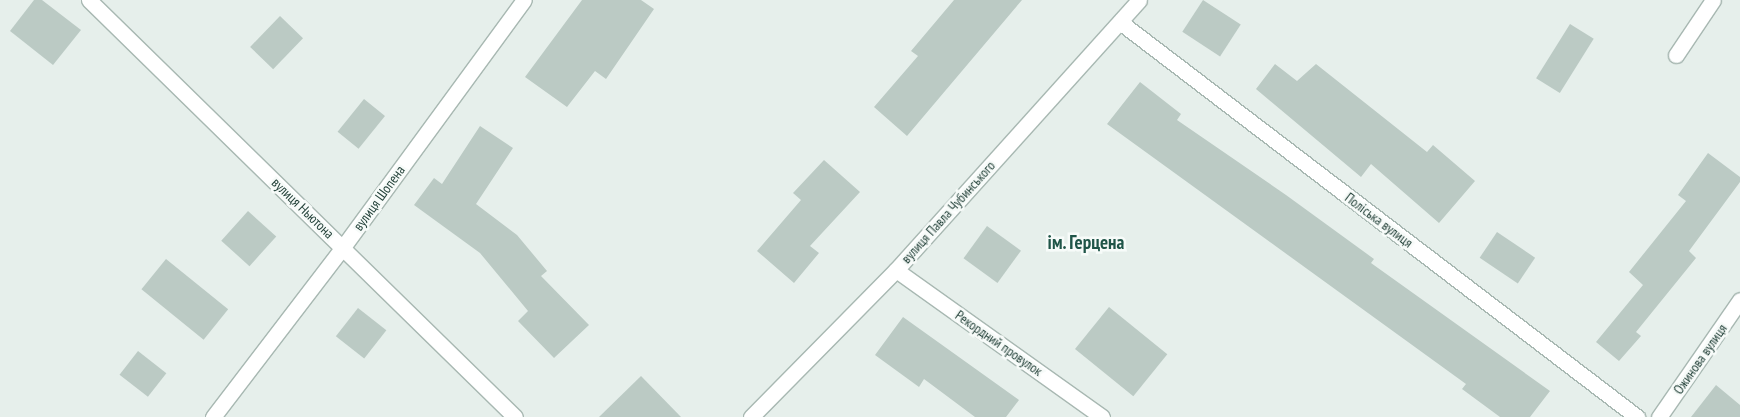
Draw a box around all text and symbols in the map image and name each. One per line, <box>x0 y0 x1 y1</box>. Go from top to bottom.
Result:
street label: вулиця Павла Чубинського <box>898 157 998 267</box>
street label: вулиця Шопена <box>350 162 408 234</box>
street label: вулиця Ньютона <box>268 174 338 242</box>
street label: Поліська вулиця <box>1342 189 1416 251</box>
district label: ім. Герцена <box>1047 232 1125 254</box>
street label: Рекордний провулок <box>952 307 1046 379</box>
street label: Ожинова вулиця <box>1670 321 1730 397</box>

